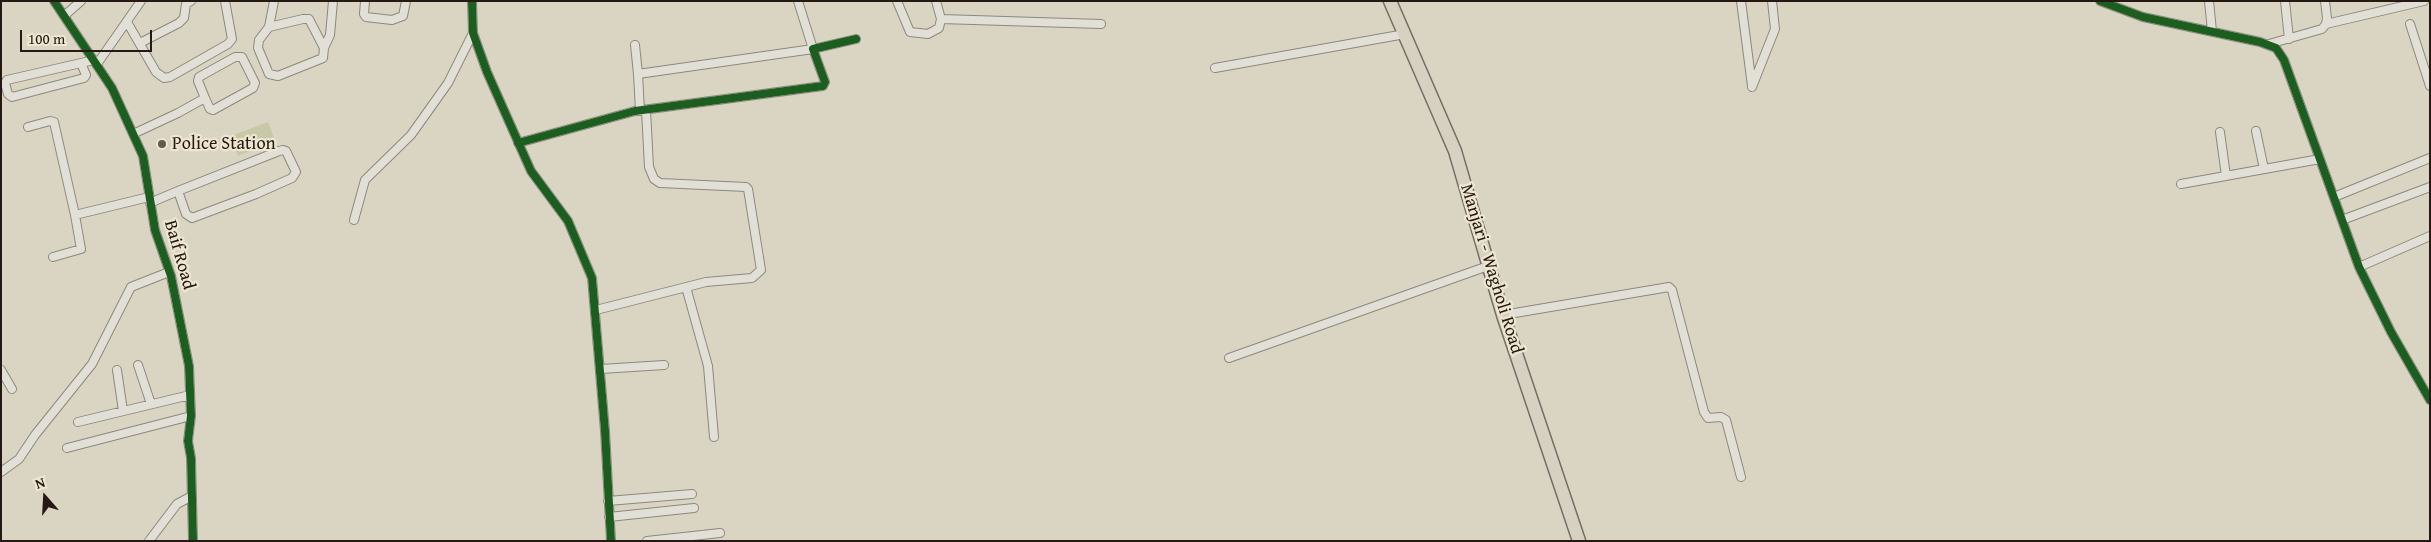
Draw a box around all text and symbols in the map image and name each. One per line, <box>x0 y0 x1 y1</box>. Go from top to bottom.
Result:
scale bar <box>22 20 155 52</box>
text: 100 m <box>28 28 65 49</box>
place label: Police Station <box>172 133 276 155</box>
marker: Police Station <box>156 138 168 150</box>
street label: Manjari - Wagholi Road <box>1455 182 1527 356</box>
street label: Baif Road <box>159 218 199 292</box>
north arrow <box>20 472 70 522</box>
text: N <box>32 472 48 494</box>

